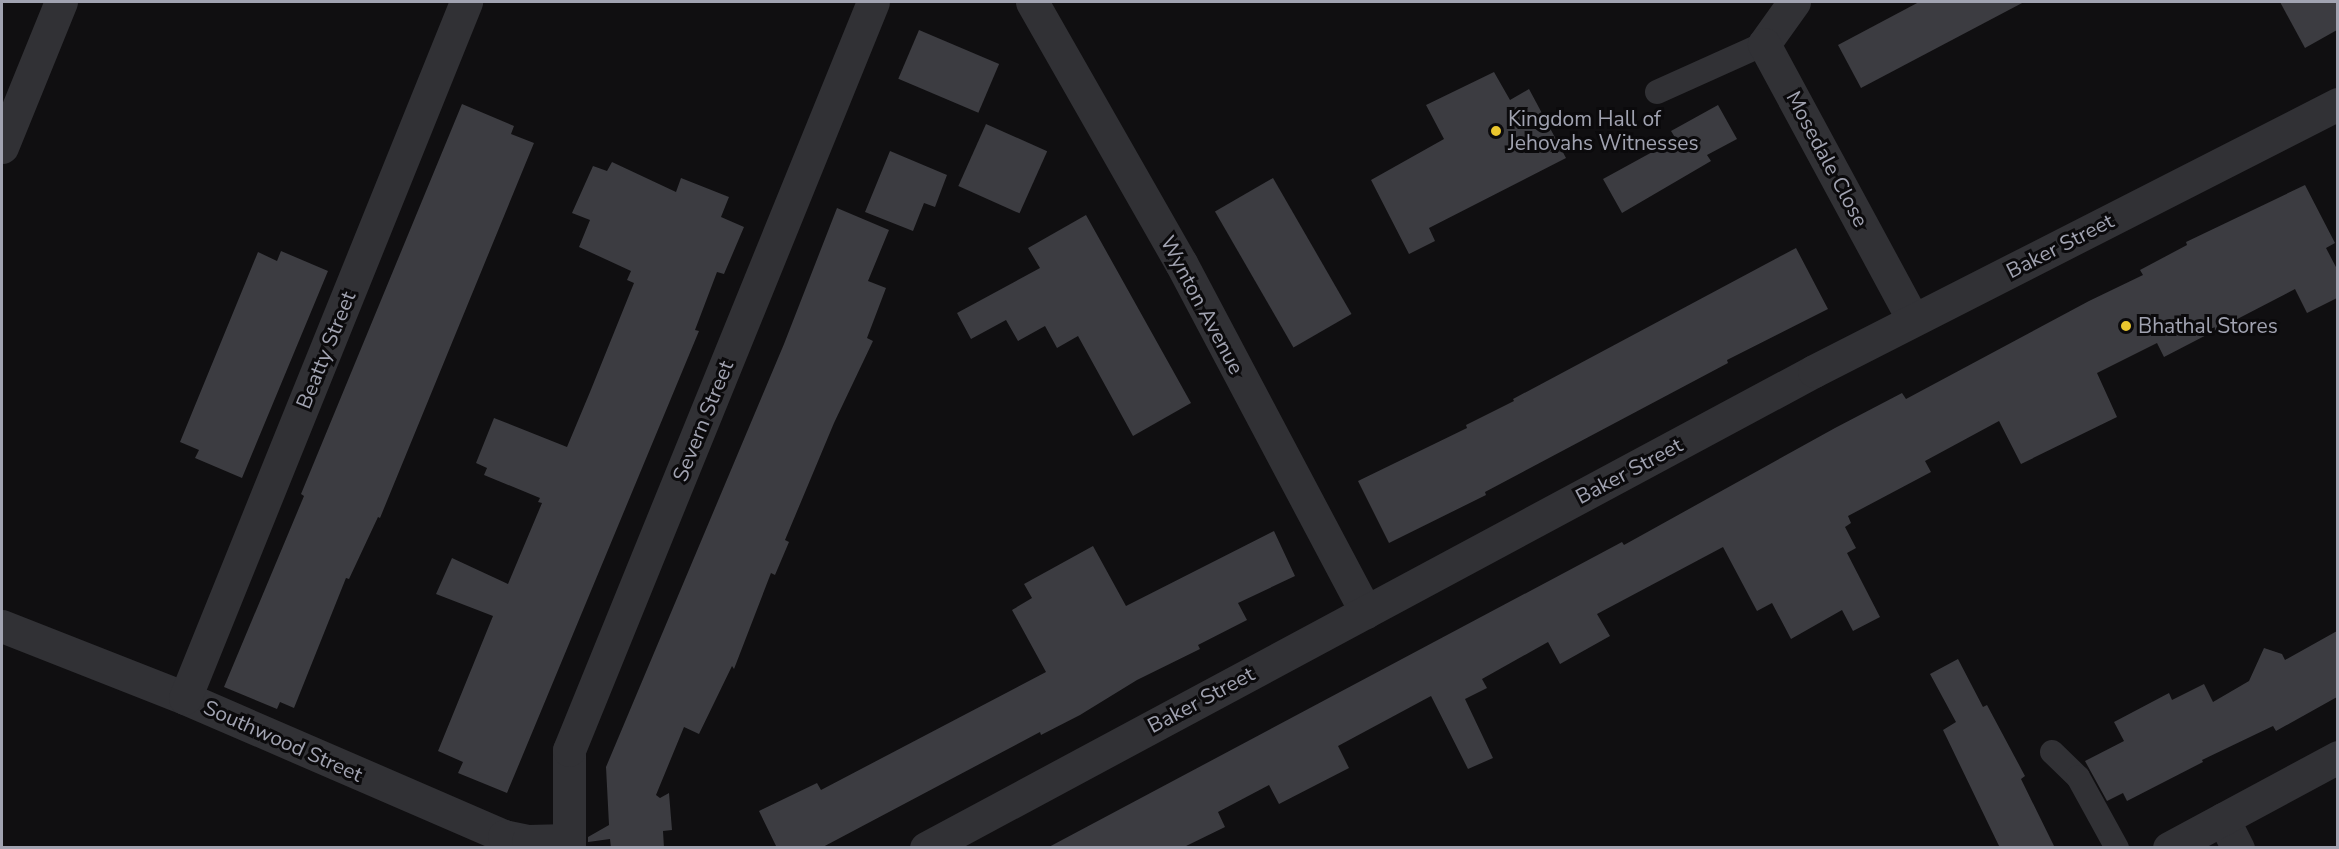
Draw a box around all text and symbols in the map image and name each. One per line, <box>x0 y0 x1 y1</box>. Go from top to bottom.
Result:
street label: Mosedale Close <box>1781 87 1873 231</box>
place label: Kingdom Hall of Jehovahs Witnesses <box>1508 106 1699 156</box>
marker: Kingdom Hall of Jehovahs Witnesses <box>1489 124 1503 138</box>
street label: Baker Street <box>2002 208 2118 284</box>
street label: Wynton Avenue <box>1155 232 1249 378</box>
street label: Beatty Street <box>291 288 361 412</box>
place label: Bhathal Stores <box>2138 313 2278 339</box>
marker: Bhathal Stores <box>2119 319 2133 333</box>
street label: Severn Street <box>667 357 739 485</box>
street label: Baker Street <box>1571 432 1687 510</box>
street label: Baker Street <box>1143 661 1259 739</box>
street label: Southwood Street <box>200 695 366 787</box>

